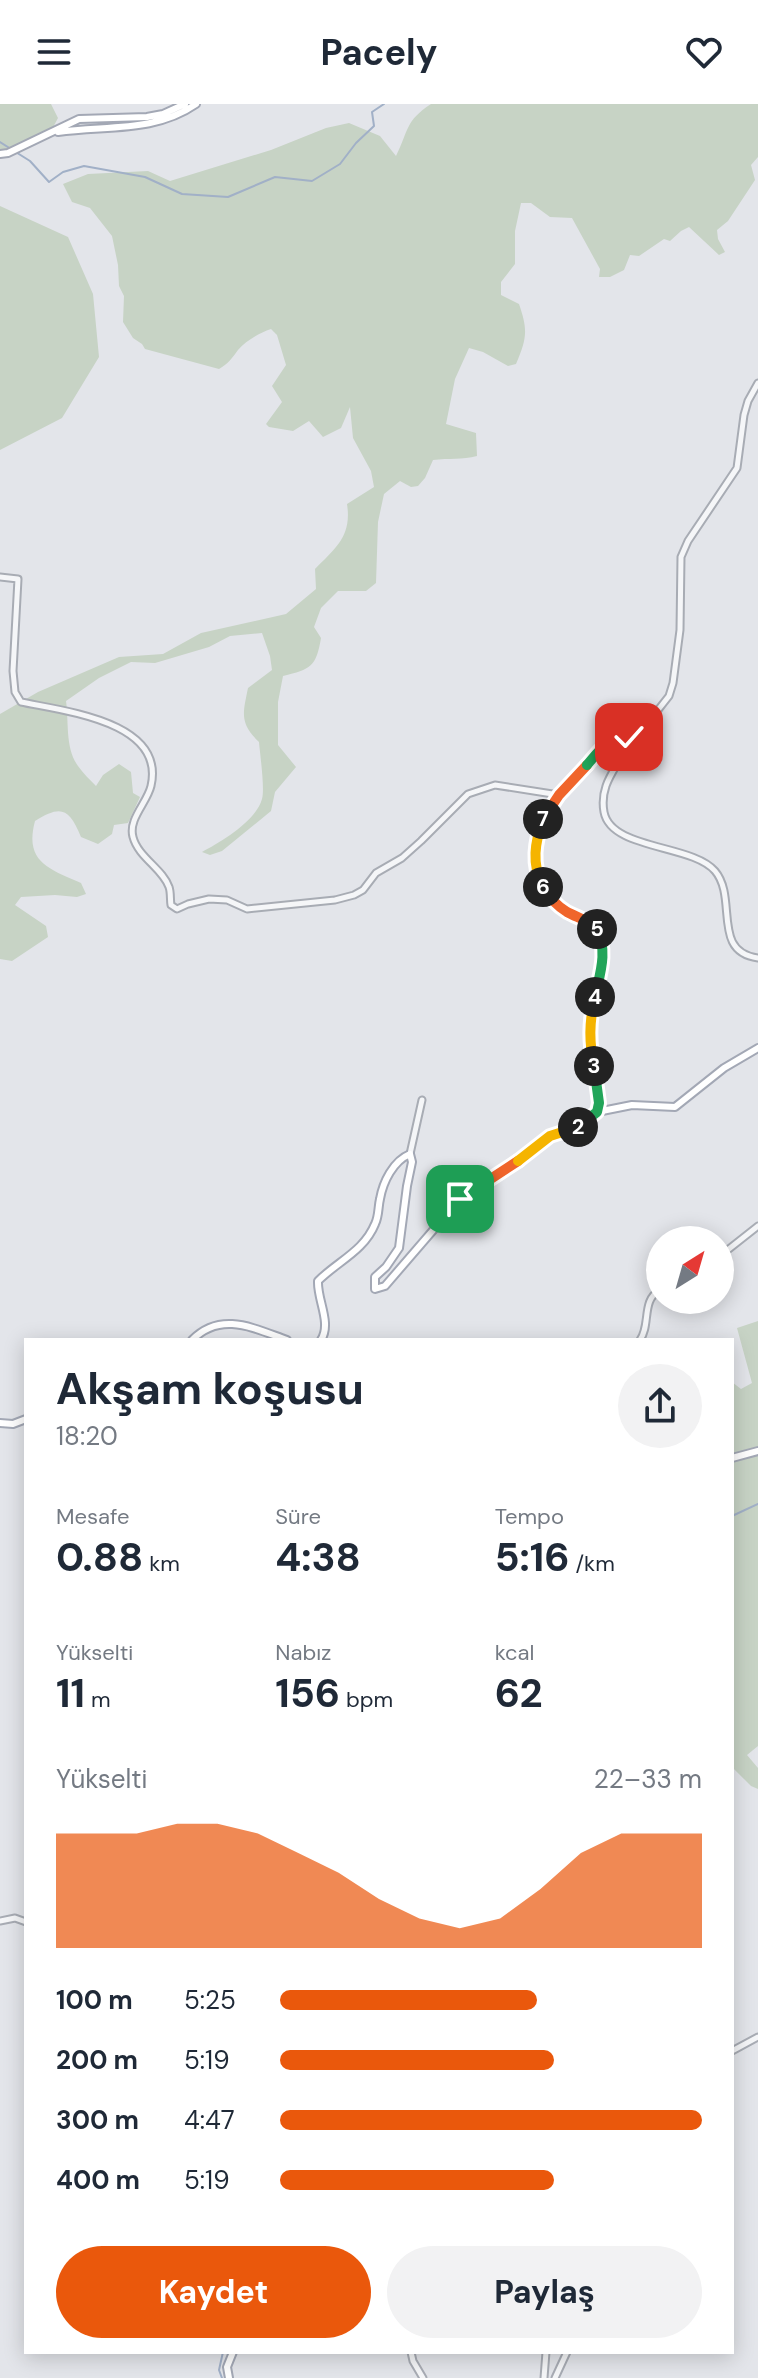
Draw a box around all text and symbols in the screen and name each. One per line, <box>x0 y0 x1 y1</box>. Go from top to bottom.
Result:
text: Pacely <box>321 29 437 76</box>
icon: menu <box>32 30 76 74</box>
icon: heart <box>682 30 726 74</box>
pin <box>595 703 663 771</box>
icon: check <box>607 715 651 759</box>
pin: 7 <box>523 799 563 839</box>
text: 7 <box>537 804 549 833</box>
pin: 6 <box>523 867 563 907</box>
text: 6 <box>536 872 550 901</box>
pin: 5 <box>577 909 617 949</box>
text: 5 <box>590 914 604 943</box>
pin: 4 <box>575 977 615 1017</box>
text: 4 <box>588 982 602 1011</box>
pin: 3 <box>574 1046 614 1086</box>
text: 3 <box>587 1051 601 1080</box>
pin: 2 <box>558 1107 598 1147</box>
text: 2 <box>572 1112 584 1141</box>
pin <box>426 1165 494 1233</box>
icon: arrive <box>438 1177 482 1221</box>
north arrow <box>646 1226 734 1314</box>
map controls <box>646 1226 734 1314</box>
text: Akşam koşusu <box>56 1360 364 1418</box>
button: share <box>618 1364 702 1448</box>
text: 18:20 <box>56 1419 118 1453</box>
text: Mesafe <box>56 1502 130 1531</box>
text: Süre <box>275 1502 321 1531</box>
text: Tempo <box>495 1502 564 1531</box>
text: 0.88 <box>56 1531 143 1583</box>
text: 4:38 <box>275 1531 361 1583</box>
text: 5:16 <box>495 1531 570 1583</box>
text: km <box>143 1549 180 1578</box>
text: /km <box>570 1549 615 1578</box>
text: Yükselti <box>56 1638 133 1667</box>
text: Nabız <box>275 1638 331 1667</box>
text: kcal <box>495 1638 534 1667</box>
text: 11 <box>56 1667 85 1719</box>
text: 156 <box>275 1667 340 1719</box>
text: 62 <box>495 1667 543 1719</box>
text: m <box>85 1685 111 1714</box>
text: bpm <box>340 1685 393 1714</box>
text: Yükselti <box>56 1762 147 1796</box>
text: 22–33 m <box>594 1762 702 1796</box>
text: 100 m <box>56 1983 133 2017</box>
text: 5:25 <box>184 1983 236 2017</box>
text: 200 m <box>56 2043 138 2077</box>
text: 5:19 <box>184 2043 230 2077</box>
text: 300 m <box>56 2103 139 2137</box>
text: 4:47 <box>184 2103 235 2137</box>
text: 400 m <box>56 2163 140 2197</box>
text: 5:19 <box>184 2163 230 2197</box>
button: Kaydet <box>56 2246 371 2338</box>
button: Paylaş <box>387 2246 702 2338</box>

